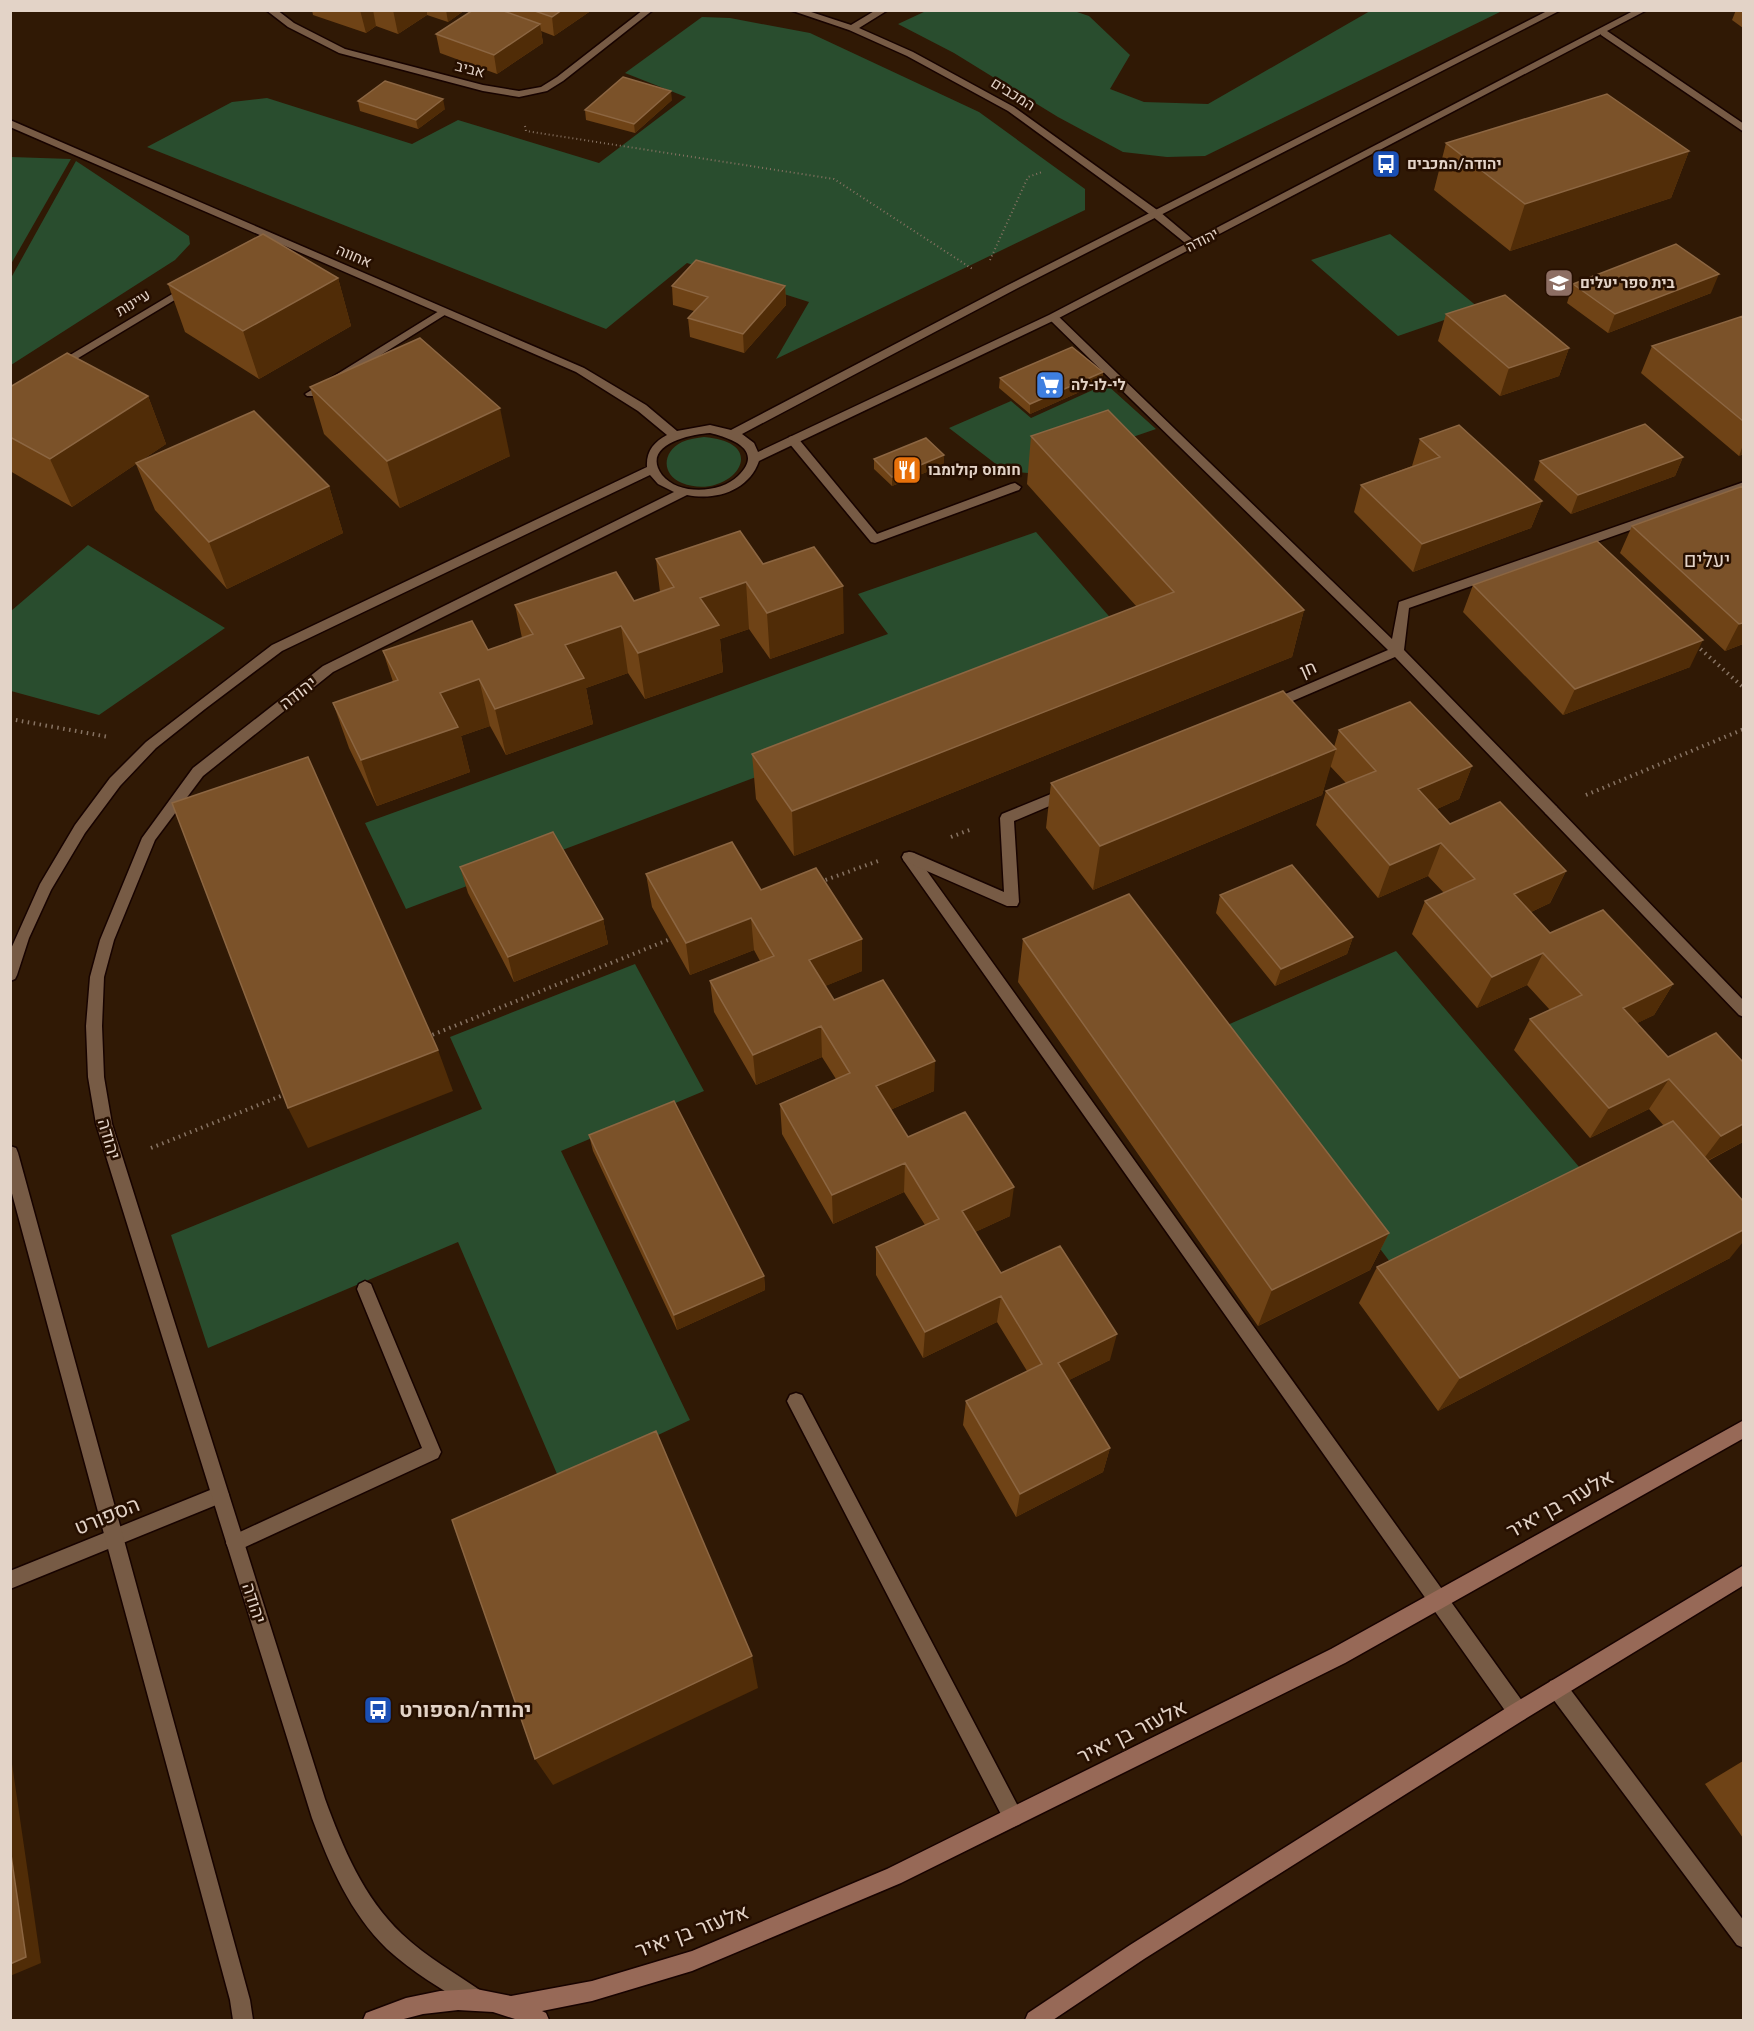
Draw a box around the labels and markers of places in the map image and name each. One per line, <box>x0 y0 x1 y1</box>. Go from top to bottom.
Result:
bus stop icon: יהודה/המכבים <box>1370 148 1402 180</box>
place label: יהודה/המכבים <box>1407 154 1502 172</box>
school or university icon: בית ספר יעלים <box>1543 267 1575 299</box>
place label: בית ספר יעלים <box>1580 273 1675 291</box>
supermarket icon: לי-לו-לה <box>1034 369 1066 401</box>
place label: לי-לו-לה <box>1071 375 1126 393</box>
restaurant icon: חומוס קולומבו <box>891 454 923 486</box>
place label: חומוס קולומבו <box>928 460 1021 478</box>
bus stop icon: יהודה/הספורט <box>362 1694 394 1726</box>
place label: יהודה/הספורט <box>399 1696 531 1721</box>

